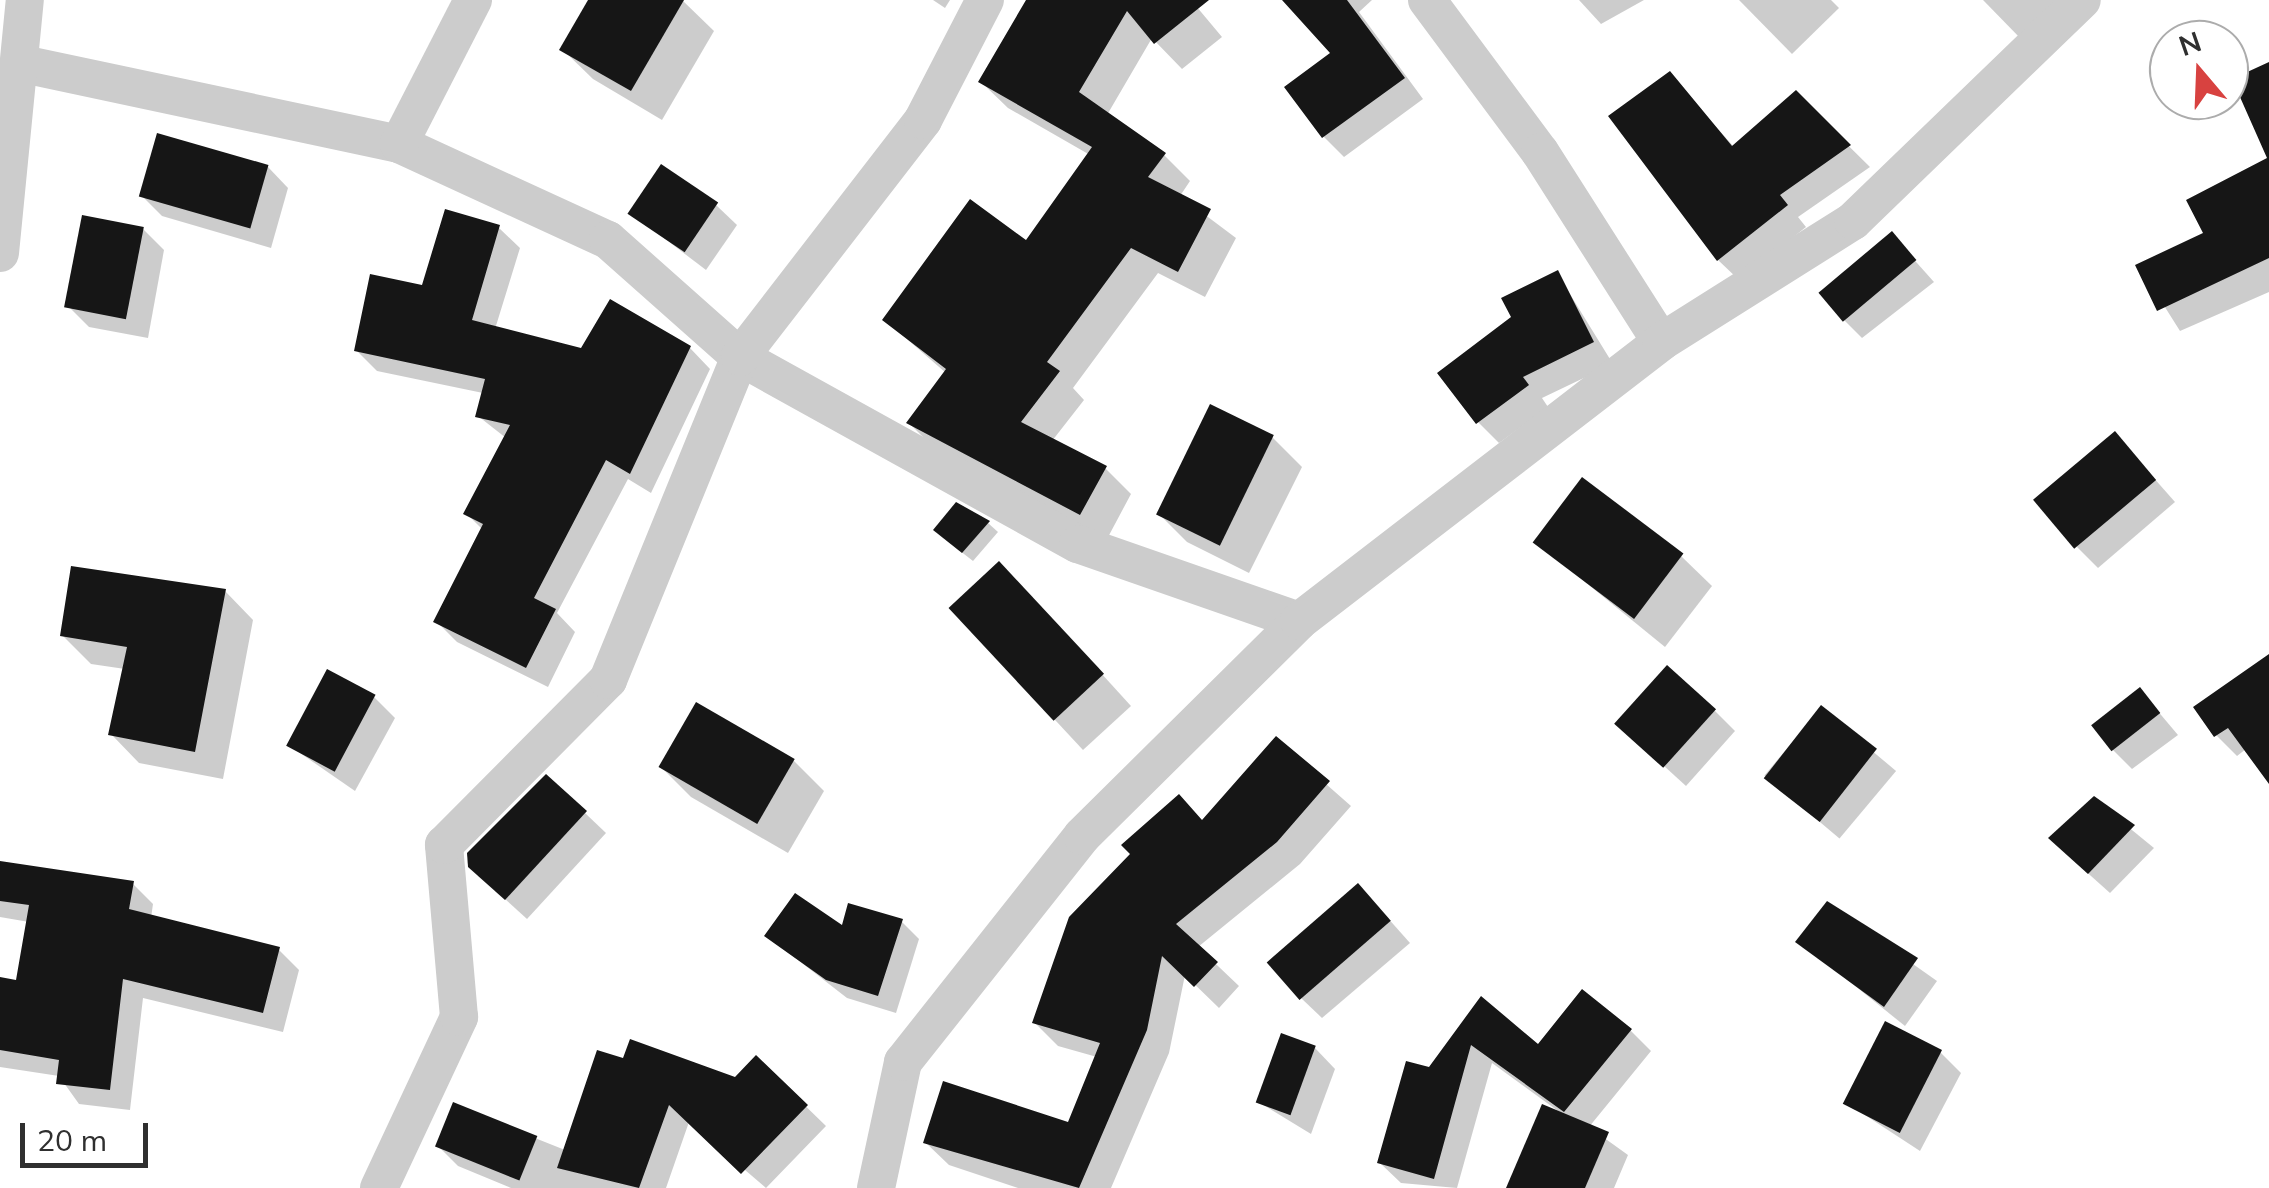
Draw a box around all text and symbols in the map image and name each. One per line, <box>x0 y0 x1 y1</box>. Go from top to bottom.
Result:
north arrow <box>2149 20 2249 120</box>
text: N <box>2174 23 2205 63</box>
scale bar <box>25 1103 152 1165</box>
text: 20 m <box>37 1121 107 1159</box>

